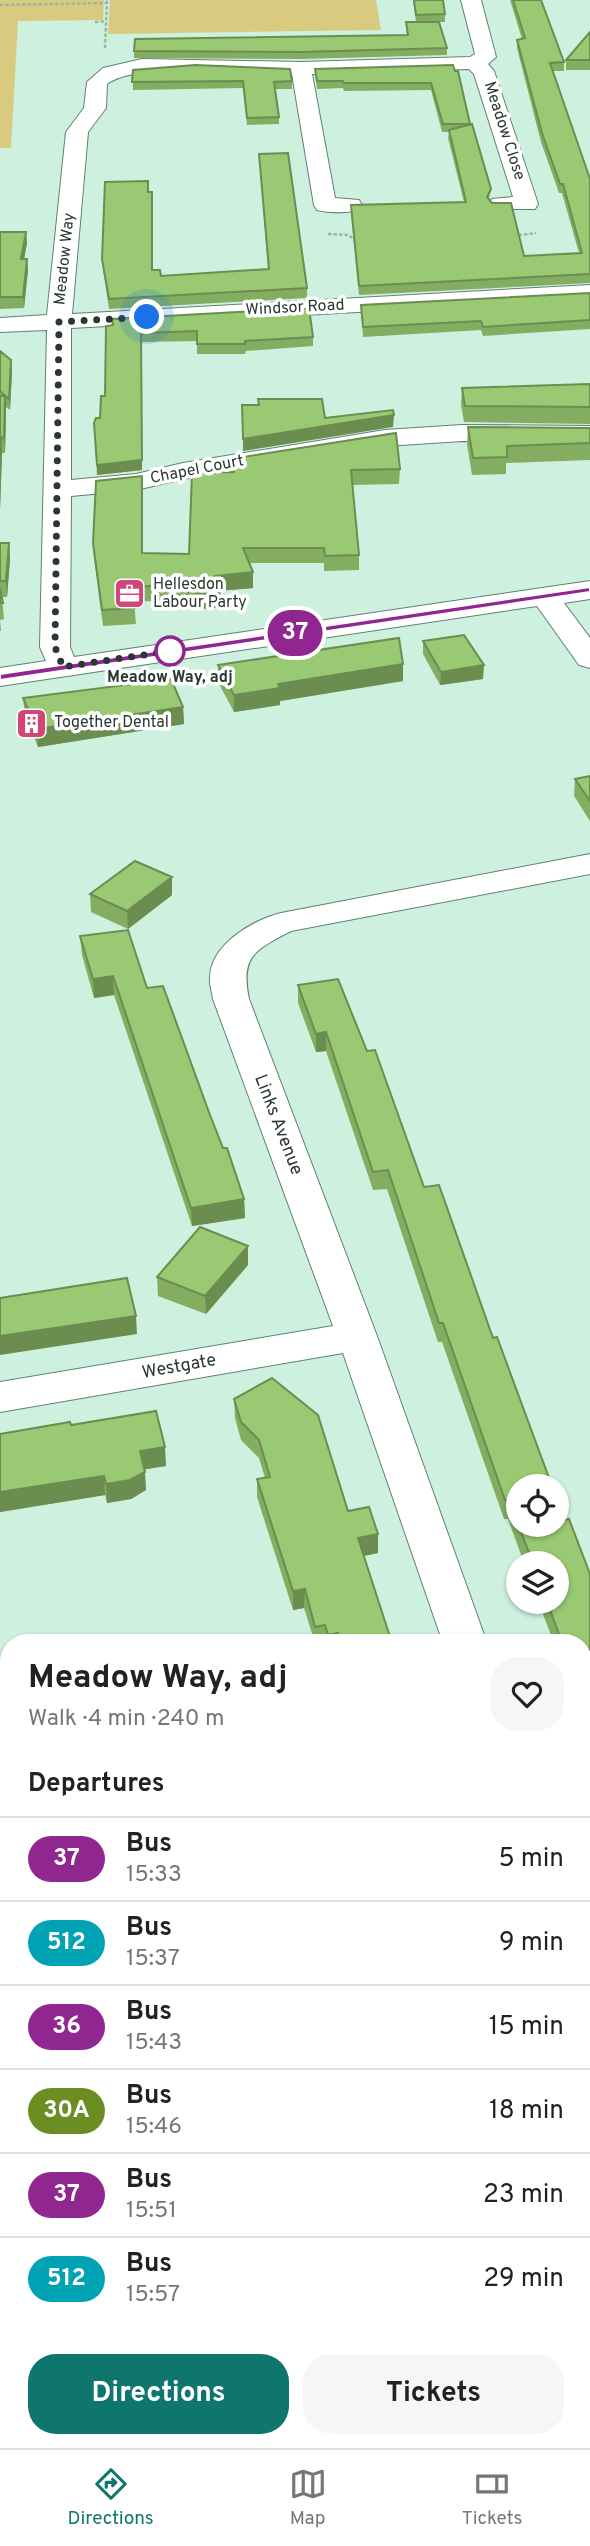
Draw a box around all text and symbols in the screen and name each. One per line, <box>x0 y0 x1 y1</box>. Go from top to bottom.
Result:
street label: Meadow Close <box>479 79 529 183</box>
street label: Meadow Way <box>50 212 80 306</box>
street label: Windsor Road <box>245 295 345 321</box>
your location <box>129 299 164 334</box>
street label: Chapel Court <box>149 451 245 489</box>
place label: Hellesdon Labour Party <box>153 575 247 613</box>
office icon: Hellesdon Labour Party <box>113 577 147 611</box>
line badge: 37 <box>264 610 326 656</box>
text: 37 <box>282 618 308 648</box>
marker: Meadow Way, adj <box>155 636 185 666</box>
place label: Meadow Way, adj <box>107 668 233 688</box>
building icon: Together Dental <box>14 706 48 740</box>
place label: Together Dental <box>54 713 169 733</box>
street label: Links Avenue <box>248 1071 308 1179</box>
street label: Westgate <box>140 1349 218 1385</box>
map controls <box>506 1474 569 1614</box>
button: locate <box>506 1474 569 1537</box>
button: layers <box>506 1551 569 1614</box>
button: heart <box>490 1657 564 1731</box>
text: Meadow Way, adj <box>28 1658 288 1700</box>
text: Walk · 4 min · 240 m <box>28 1705 224 1734</box>
text: Departures <box>28 1768 165 1801</box>
text: Bus <box>126 1828 172 1861</box>
text: 5 min <box>498 1843 564 1876</box>
text: 37 <box>53 1844 80 1874</box>
text: 15:33 <box>126 1861 182 1890</box>
text: Bus <box>126 1912 172 1945</box>
text: 9 min <box>499 1927 564 1960</box>
text: 512 <box>47 1928 86 1958</box>
text: 15:37 <box>126 1945 180 1974</box>
text: Bus <box>126 1996 172 2029</box>
text: 15 min <box>489 2011 564 2044</box>
text: 36 <box>52 2012 81 2042</box>
text: 15:43 <box>126 2029 182 2058</box>
text: Bus <box>126 2080 172 2113</box>
text: 18 min <box>489 2095 564 2128</box>
text: 30A <box>43 2096 90 2126</box>
text: 15:46 <box>126 2113 182 2142</box>
text: Bus <box>126 2164 172 2197</box>
text: 23 min <box>483 2179 564 2212</box>
text: 37 <box>53 2180 80 2210</box>
text: 15:51 <box>126 2197 177 2226</box>
text: Bus <box>126 2248 172 2281</box>
text: 29 min <box>483 2263 564 2296</box>
text: 512 <box>47 2264 86 2294</box>
text: 15:57 <box>126 2281 180 2310</box>
button: Directions <box>28 2354 289 2434</box>
button: Tickets <box>303 2354 564 2434</box>
tab: Directions <box>67 2465 154 2531</box>
tab: Map <box>289 2465 327 2531</box>
tab: Tickets <box>462 2465 523 2531</box>

